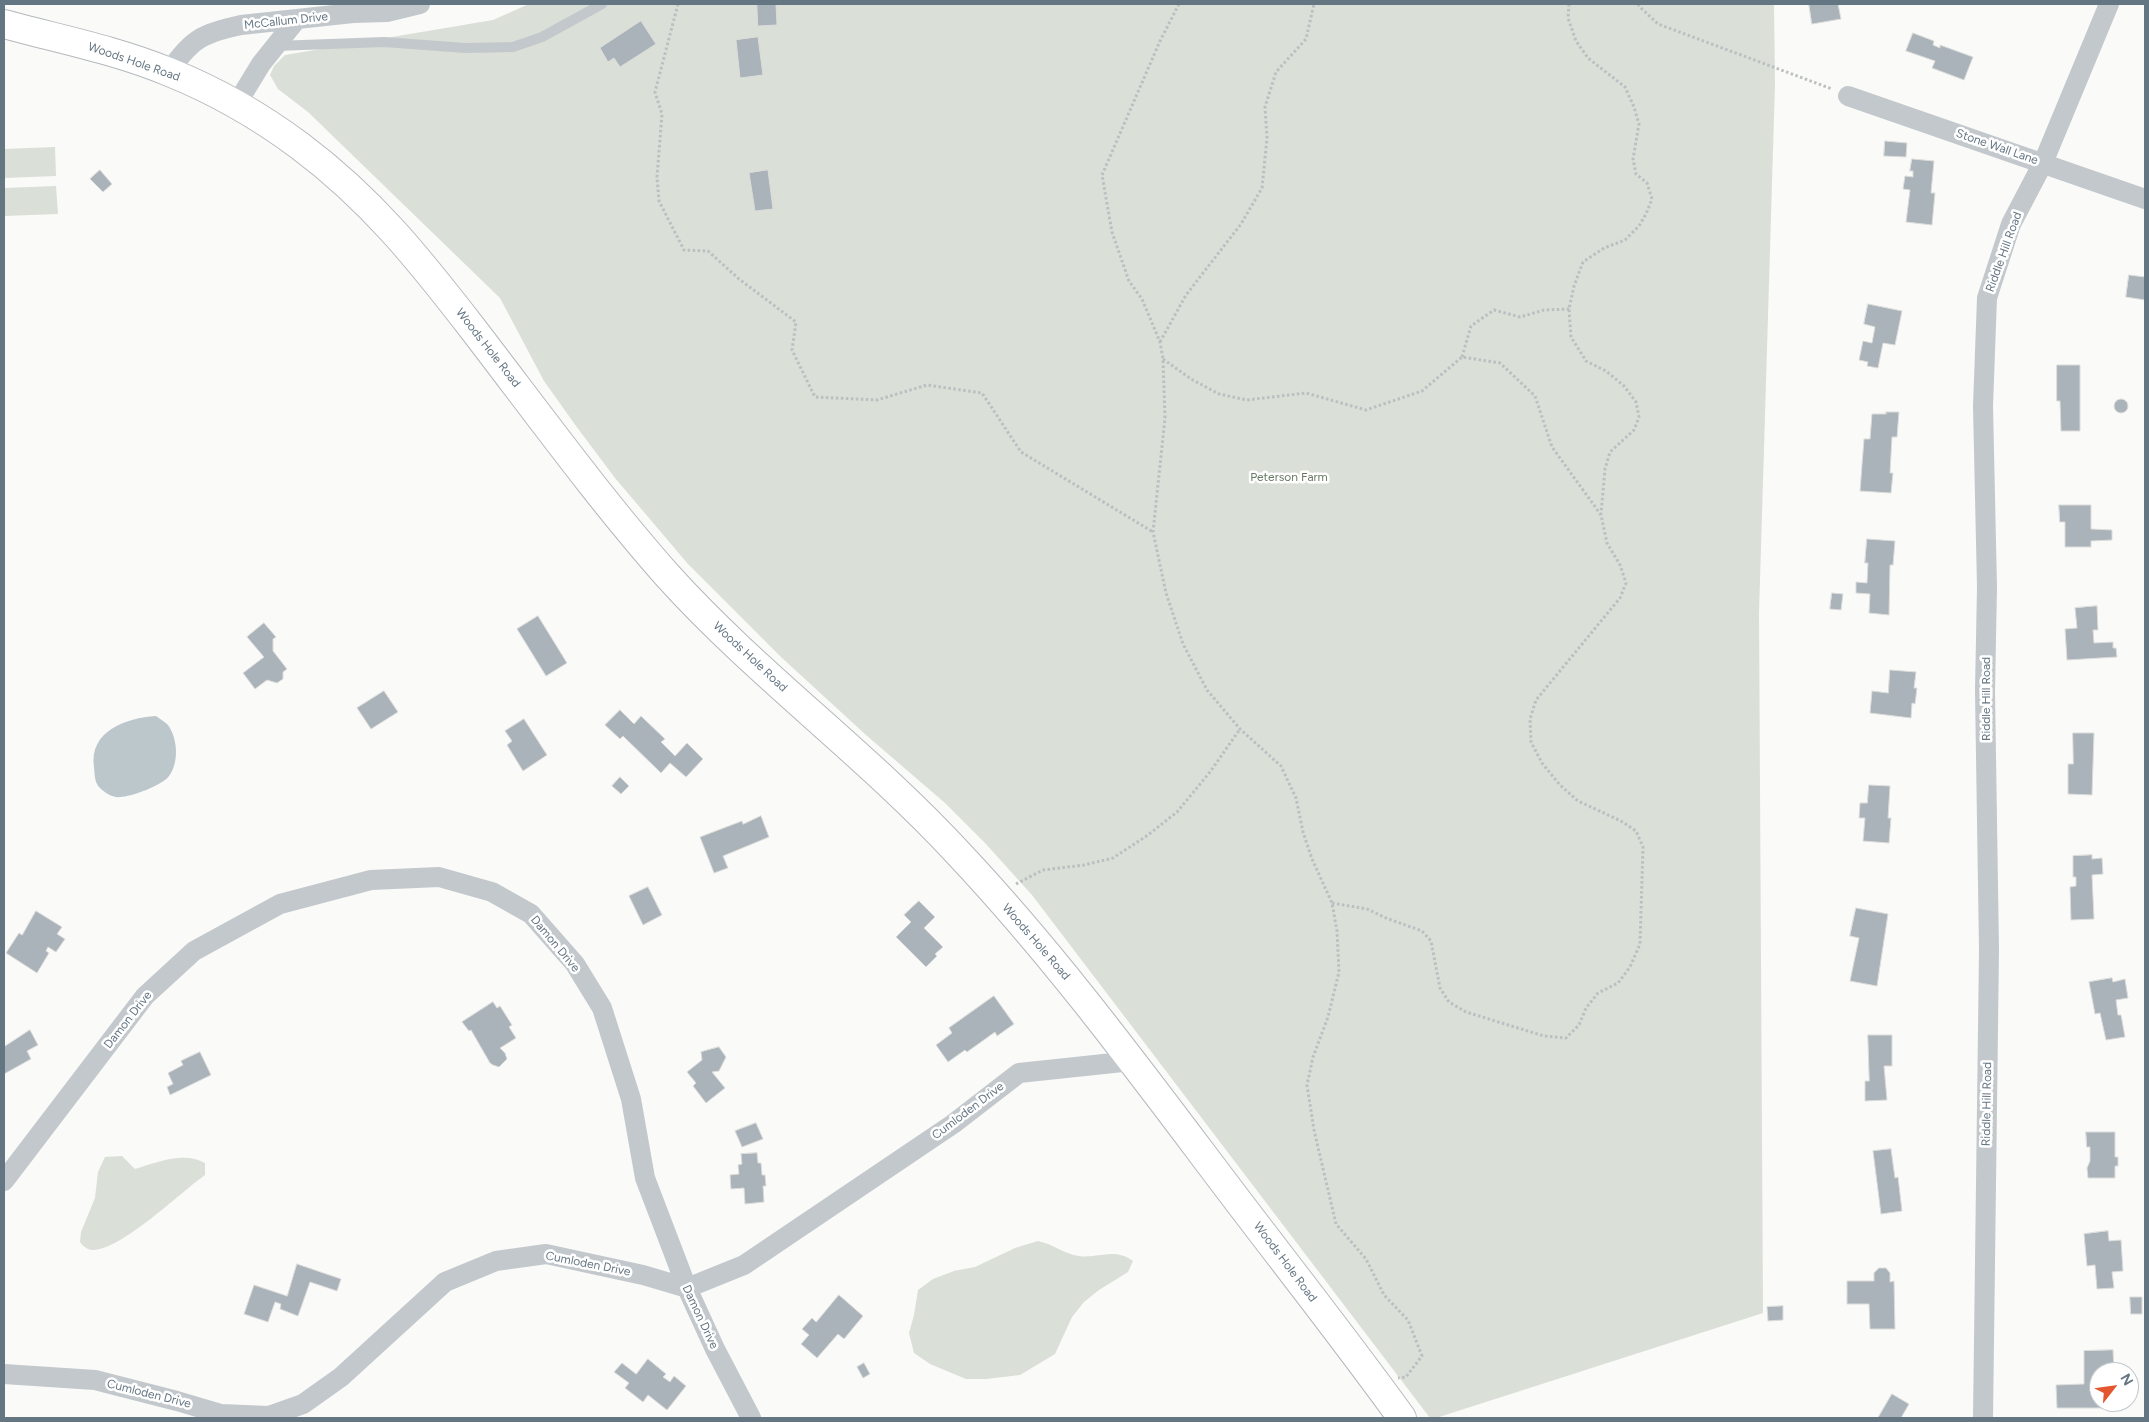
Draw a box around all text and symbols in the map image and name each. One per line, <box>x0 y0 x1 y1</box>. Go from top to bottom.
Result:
street label: McCallum Drive <box>243 9 329 33</box>
street label: Woods Hole Road <box>86 40 182 84</box>
street label: Stone Wall Lane <box>1954 126 2040 168</box>
street label: Riddle Hill Road <box>1983 210 2025 294</box>
street label: Woods Hole Road <box>453 306 523 390</box>
park label: Peterson Farm <box>1250 470 1328 484</box>
street label: Woods Hole Road <box>710 619 790 695</box>
street label: Riddle Hill Road <box>1979 657 1993 741</box>
street label: Woods Hole Road <box>999 901 1073 983</box>
street label: Damon Drive <box>527 913 583 975</box>
street label: Damon Drive <box>101 988 155 1052</box>
street label: Riddle Hill Road <box>1979 1062 1995 1146</box>
street label: Cumloden Drive <box>929 1079 1007 1143</box>
street label: Woods Hole Road <box>1250 1219 1320 1305</box>
street label: Cumloden Drive <box>544 1249 632 1279</box>
street label: Damon Drive <box>679 1283 721 1351</box>
north arrow <box>2089 1362 2139 1412</box>
text: N <box>2116 1371 2137 1389</box>
street label: Cumloden Drive <box>105 1377 193 1411</box>

